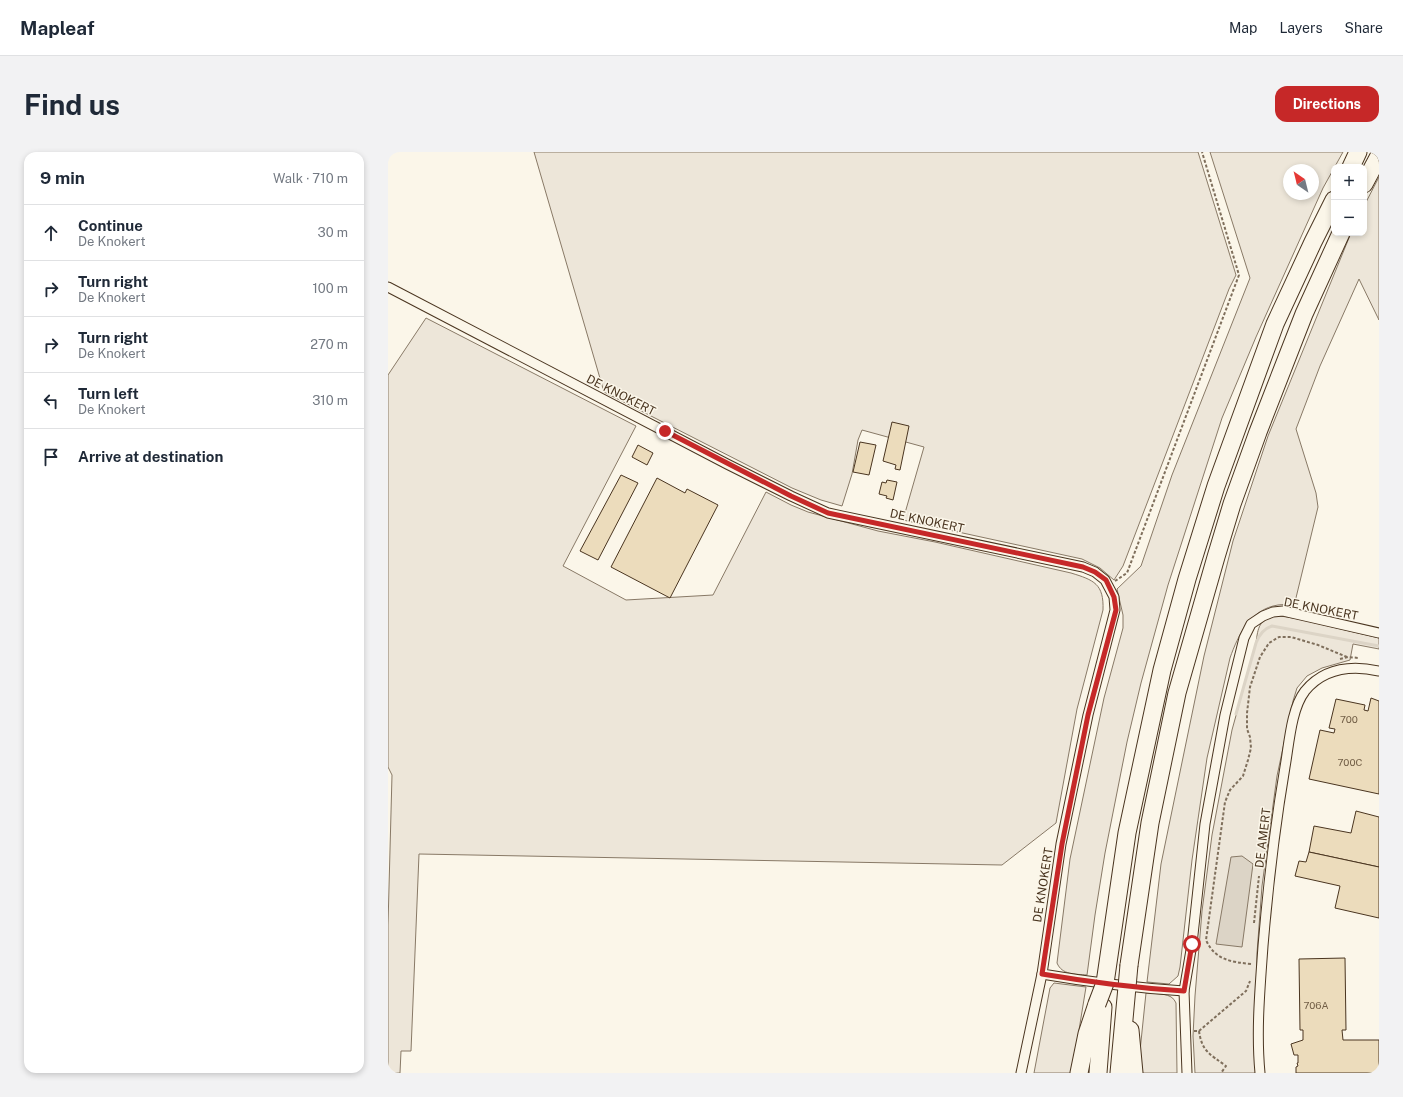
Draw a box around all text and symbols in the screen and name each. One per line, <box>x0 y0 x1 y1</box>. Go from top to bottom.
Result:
text: Mapleaf <box>20 17 94 39</box>
text: Map <box>1229 20 1257 36</box>
text: Layers <box>1279 20 1323 36</box>
text: Share <box>1345 20 1383 36</box>
button: Directions <box>1275 86 1379 122</box>
text: Find us <box>24 88 120 121</box>
north arrow <box>1283 164 1319 200</box>
map controls <box>1331 164 1367 236</box>
button: + <box>1331 164 1367 200</box>
text: 9 min <box>40 168 85 188</box>
text: Walk · 710 m <box>273 171 348 186</box>
button: − <box>1331 200 1367 236</box>
text: Continue <box>78 217 143 234</box>
icon: ahead <box>40 222 62 244</box>
text: 30 m <box>318 225 348 240</box>
text: De Knokert <box>78 234 145 249</box>
text: Turn right <box>78 273 148 290</box>
icon: right <box>40 278 62 300</box>
text: 100 m <box>312 281 348 296</box>
text: De Knokert <box>78 290 145 305</box>
text: Turn right <box>78 329 148 346</box>
icon: right <box>40 334 62 356</box>
text: 270 m <box>310 337 348 352</box>
text: De Knokert <box>78 346 145 361</box>
street label: DE KNOKERT <box>584 372 658 418</box>
text: Turn left <box>78 385 139 402</box>
icon: left <box>40 390 62 412</box>
text: 310 m <box>312 393 348 408</box>
text: De Knokert <box>78 402 145 417</box>
route end <box>656 422 674 440</box>
icon: arrive <box>40 446 62 468</box>
text: Arrive at destination <box>78 448 223 465</box>
street label: DE KNOKERT <box>889 506 965 536</box>
street label: DE KNOKERT <box>1283 595 1359 623</box>
house number: 700 <box>1340 713 1358 725</box>
house number: 700C <box>1338 756 1363 768</box>
street label: DE AMERT <box>1252 807 1274 869</box>
street label: DE KNOKERT <box>1030 847 1056 923</box>
route start <box>1183 935 1201 953</box>
house number: 706A <box>1303 999 1329 1011</box>

